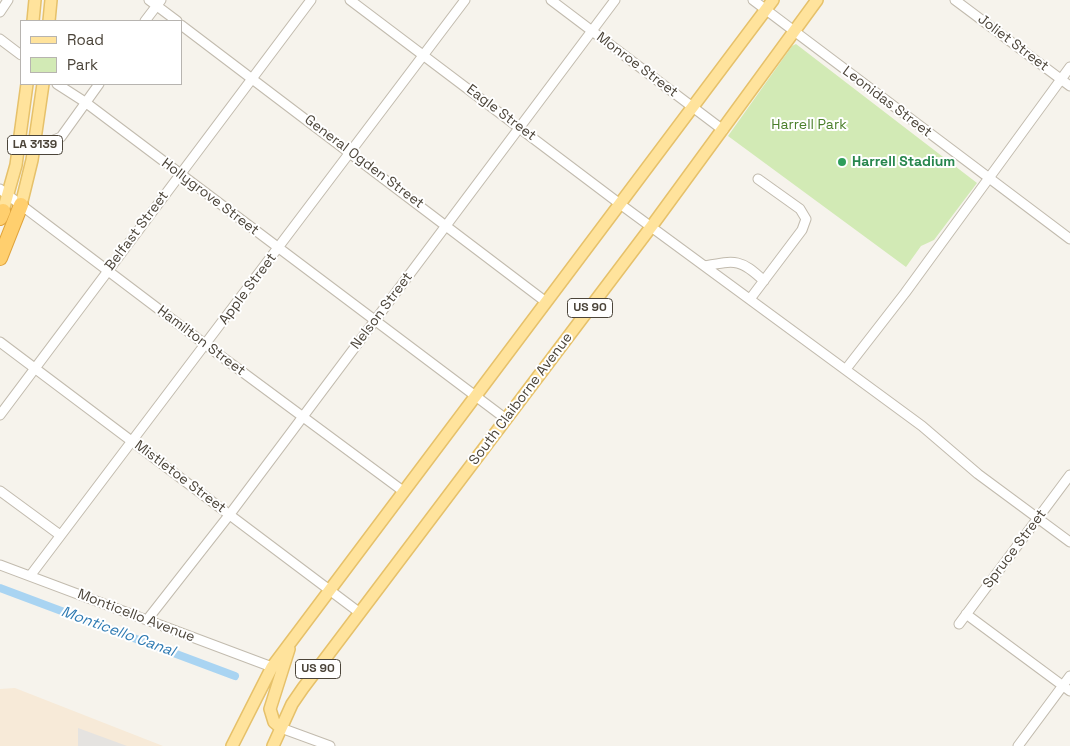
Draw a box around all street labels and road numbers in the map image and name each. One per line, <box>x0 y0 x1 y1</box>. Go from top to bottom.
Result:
street label: Joliet Street <box>974 11 1052 75</box>
street label: Monroe Street <box>593 29 681 101</box>
street label: Leonidas Street <box>839 63 935 141</box>
street label: Eagle Street <box>463 81 539 145</box>
street label: General Ogden Street <box>301 112 427 212</box>
road number: LA 3139 <box>8 136 62 154</box>
street label: Hollygrove Street <box>158 155 262 239</box>
street label: Belfast Street <box>102 188 172 274</box>
street label: Apple Street <box>216 250 280 328</box>
street label: Nelson Street <box>348 269 416 353</box>
road number: US 90 <box>568 298 612 318</box>
street label: Hamilton Street <box>154 302 248 380</box>
street label: South Claiborne Avenue <box>466 330 576 468</box>
street label: Mistletoe Street <box>131 437 229 517</box>
street label: Spruce Street <box>980 506 1050 592</box>
street label: Monticello Avenue <box>75 586 197 646</box>
road number: US 90 <box>296 660 340 679</box>

